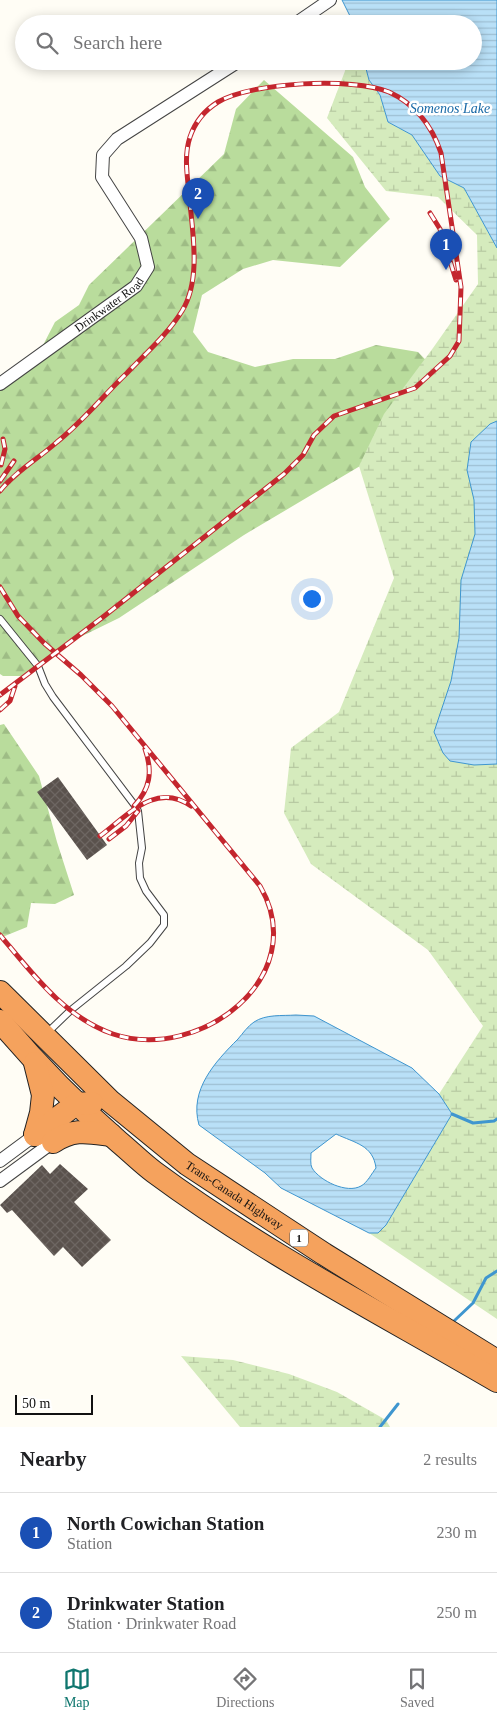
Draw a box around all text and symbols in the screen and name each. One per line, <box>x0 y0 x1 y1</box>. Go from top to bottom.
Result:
search box <box>15 15 482 70</box>
icon: search <box>33 29 61 57</box>
text: Search here <box>73 32 162 53</box>
water label: Somenos Lake <box>410 101 490 116</box>
pin: 2 <box>182 178 214 219</box>
pin: 1 <box>430 229 462 270</box>
street label: Drinkwater Road <box>72 275 147 335</box>
your location <box>299 586 325 612</box>
street label: Trans-Canada Highway <box>183 1158 286 1232</box>
road number: 1 <box>290 1230 308 1246</box>
scale bar <box>15 1392 92 1415</box>
text: 50 m <box>22 1396 50 1411</box>
text: Nearby <box>20 1447 87 1471</box>
text: 2 results <box>423 1451 477 1468</box>
text: North Cowichan Station <box>67 1513 264 1534</box>
text: 1 <box>32 1524 40 1541</box>
text: 230 m <box>437 1524 477 1541</box>
text: Station <box>67 1535 112 1552</box>
text: Drinkwater Station <box>67 1593 224 1614</box>
text: 2 <box>32 1604 40 1621</box>
text: 250 m <box>437 1604 477 1621</box>
text: Station · Drinkwater Road <box>67 1615 236 1632</box>
tab: Map <box>63 1665 91 1711</box>
tab: Directions <box>216 1665 275 1711</box>
tab: Saved <box>400 1665 434 1711</box>

